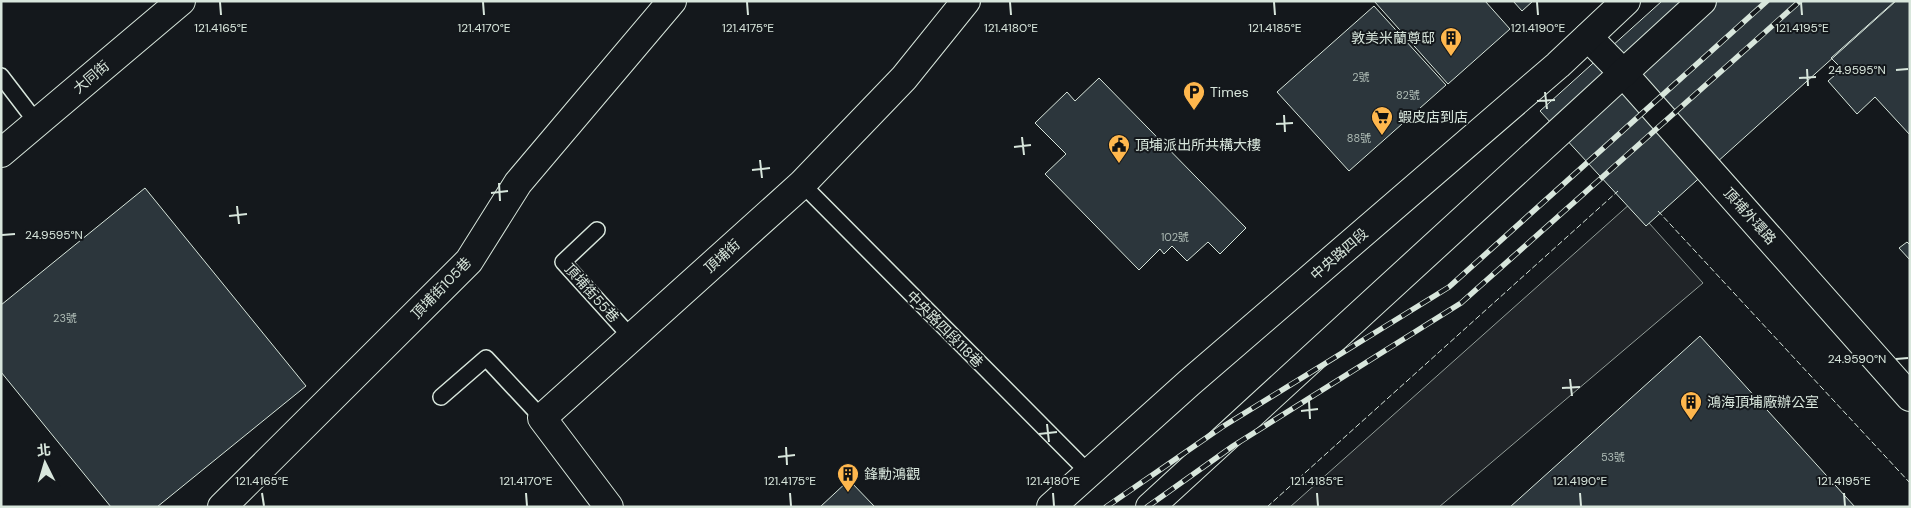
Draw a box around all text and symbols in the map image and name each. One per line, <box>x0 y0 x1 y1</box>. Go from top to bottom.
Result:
text: 121.4165°E <box>194 20 248 36</box>
text: 121.4170°E <box>457 20 511 36</box>
text: 121.4175°E <box>722 20 774 36</box>
text: 121.4180°E <box>984 20 1038 36</box>
text: 121.4185°E <box>1248 20 1302 36</box>
text: 121.4190°E <box>1511 20 1565 36</box>
text: 121.4195°E <box>1775 20 1829 36</box>
building icon: 敦美米蘭尊邸 <box>1439 26 1463 57</box>
place label: 敦美米蘭尊邸 <box>1351 29 1435 47</box>
street label: 大同街 <box>69 57 113 97</box>
text: 24.9595°N <box>1828 62 1886 78</box>
house number: 2號 <box>1352 70 1370 84</box>
parking icon: Times <box>1182 80 1206 111</box>
place label: Times <box>1210 83 1249 101</box>
house number: 82號 <box>1396 88 1420 102</box>
supermarket icon: 蝦皮店到店 <box>1370 105 1394 136</box>
place label: 蝦皮店到店 <box>1398 108 1468 126</box>
house number: 88號 <box>1347 131 1371 145</box>
public building icon: 頂埔派出所共構大樓 <box>1107 133 1131 164</box>
place label: 頂埔派出所共構大樓 <box>1135 136 1261 154</box>
street label: 頂埔外環路 <box>1720 184 1780 248</box>
street label: 中央路四段 <box>1307 224 1371 284</box>
text: 24.9595°N <box>25 227 83 243</box>
house number: 102號 <box>1161 230 1189 244</box>
street label: 頂埔街 <box>700 235 744 277</box>
street label: 頂埔街105巷 <box>407 254 475 322</box>
street label: 頂埔街55巷 <box>561 260 623 326</box>
street label: 中央路四段118巷 <box>903 287 987 371</box>
house number: 23號 <box>53 311 77 325</box>
text: 24.9590°N <box>1828 351 1886 367</box>
building icon: 鴻海頂埔廠辦公室 <box>1679 390 1703 421</box>
place label: 鴻海頂埔廠辦公室 <box>1707 393 1819 411</box>
north arrow <box>20 438 70 488</box>
text: 北 <box>36 440 52 460</box>
house number: 53號 <box>1601 450 1625 464</box>
building icon: 鋒勳鴻觀 <box>836 462 860 493</box>
place label: 鋒勳鴻觀 <box>864 465 920 483</box>
text: 121.4165°E <box>235 473 289 489</box>
text: 121.4170°E <box>499 473 553 489</box>
text: 121.4175°E <box>764 473 816 489</box>
text: 121.4180°E <box>1026 473 1080 489</box>
text: 121.4185°E <box>1290 473 1344 489</box>
text: 121.4190°E <box>1553 473 1607 489</box>
text: 121.4195°E <box>1817 473 1871 489</box>

